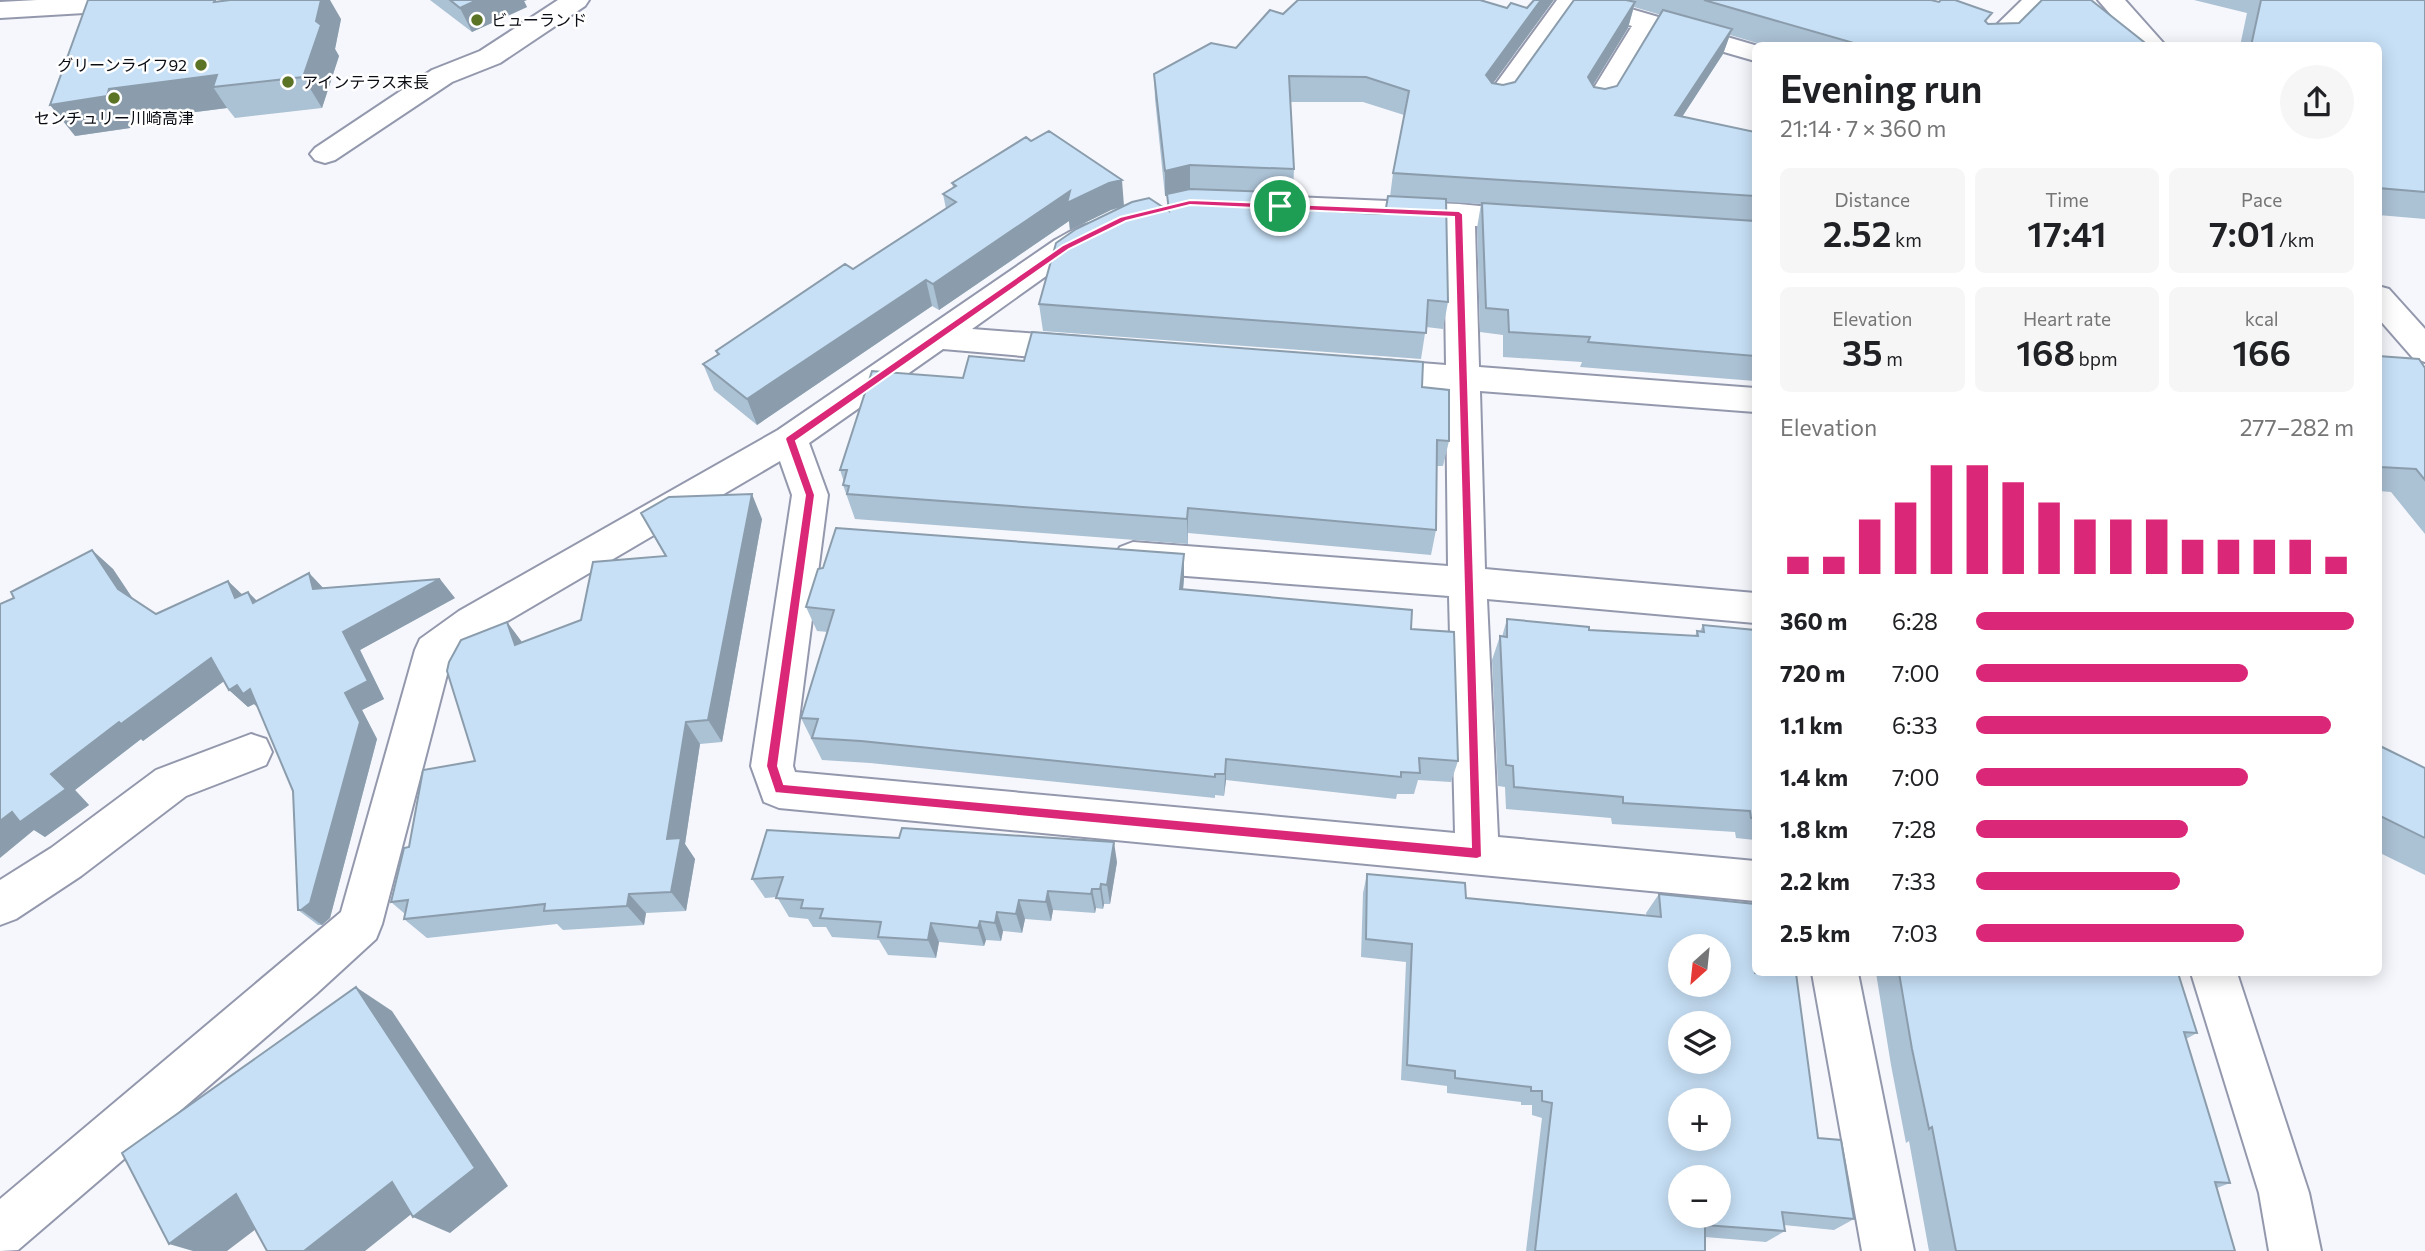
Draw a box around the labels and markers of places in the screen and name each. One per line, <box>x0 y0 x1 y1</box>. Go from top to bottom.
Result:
place label: ビューランド <box>491 10 587 29</box>
marker: ビューランド <box>469 12 485 28</box>
place label: グリーンライフ92 <box>57 55 187 74</box>
marker: グリーンライフ92 <box>193 57 209 73</box>
place label: アインテラス末長 <box>302 72 429 91</box>
marker: アインテラス末長 <box>280 74 296 90</box>
marker: センチュリー川崎高津 <box>106 90 122 106</box>
place label: センチュリー川崎高津 <box>34 108 194 127</box>
pin <box>1250 176 1310 236</box>

